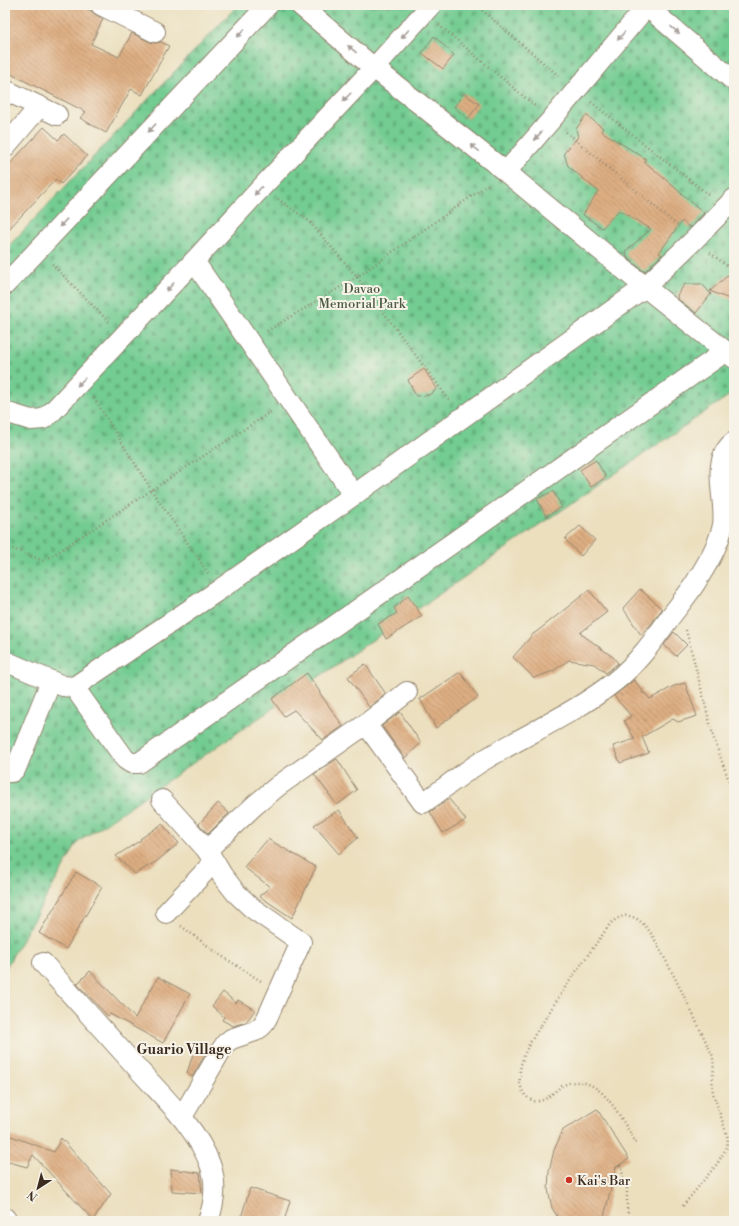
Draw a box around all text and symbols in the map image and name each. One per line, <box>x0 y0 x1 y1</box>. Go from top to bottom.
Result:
one-way arrow <box>670 26 680 35</box>
one-way arrow <box>237 28 246 38</box>
one-way arrow <box>400 29 409 39</box>
one-way arrow <box>617 31 626 42</box>
one-way arrow <box>346 45 357 54</box>
one-way arrow <box>343 92 352 101</box>
one-way arrow <box>147 123 157 133</box>
one-way arrow <box>533 130 542 141</box>
one-way arrow <box>470 144 480 152</box>
one-way arrow <box>253 186 263 196</box>
one-way arrow <box>59 218 68 227</box>
park label: Davao Memorial Park <box>318 281 407 312</box>
one-way arrow <box>165 282 175 292</box>
one-way arrow <box>77 377 86 387</box>
district label: Guario Village <box>137 1041 232 1059</box>
north arrow <box>18 1168 58 1208</box>
place label: Kai's Bar <box>577 1173 631 1189</box>
marker: Kai's Bar <box>564 1175 574 1185</box>
text: N <box>25 1187 40 1204</box>

